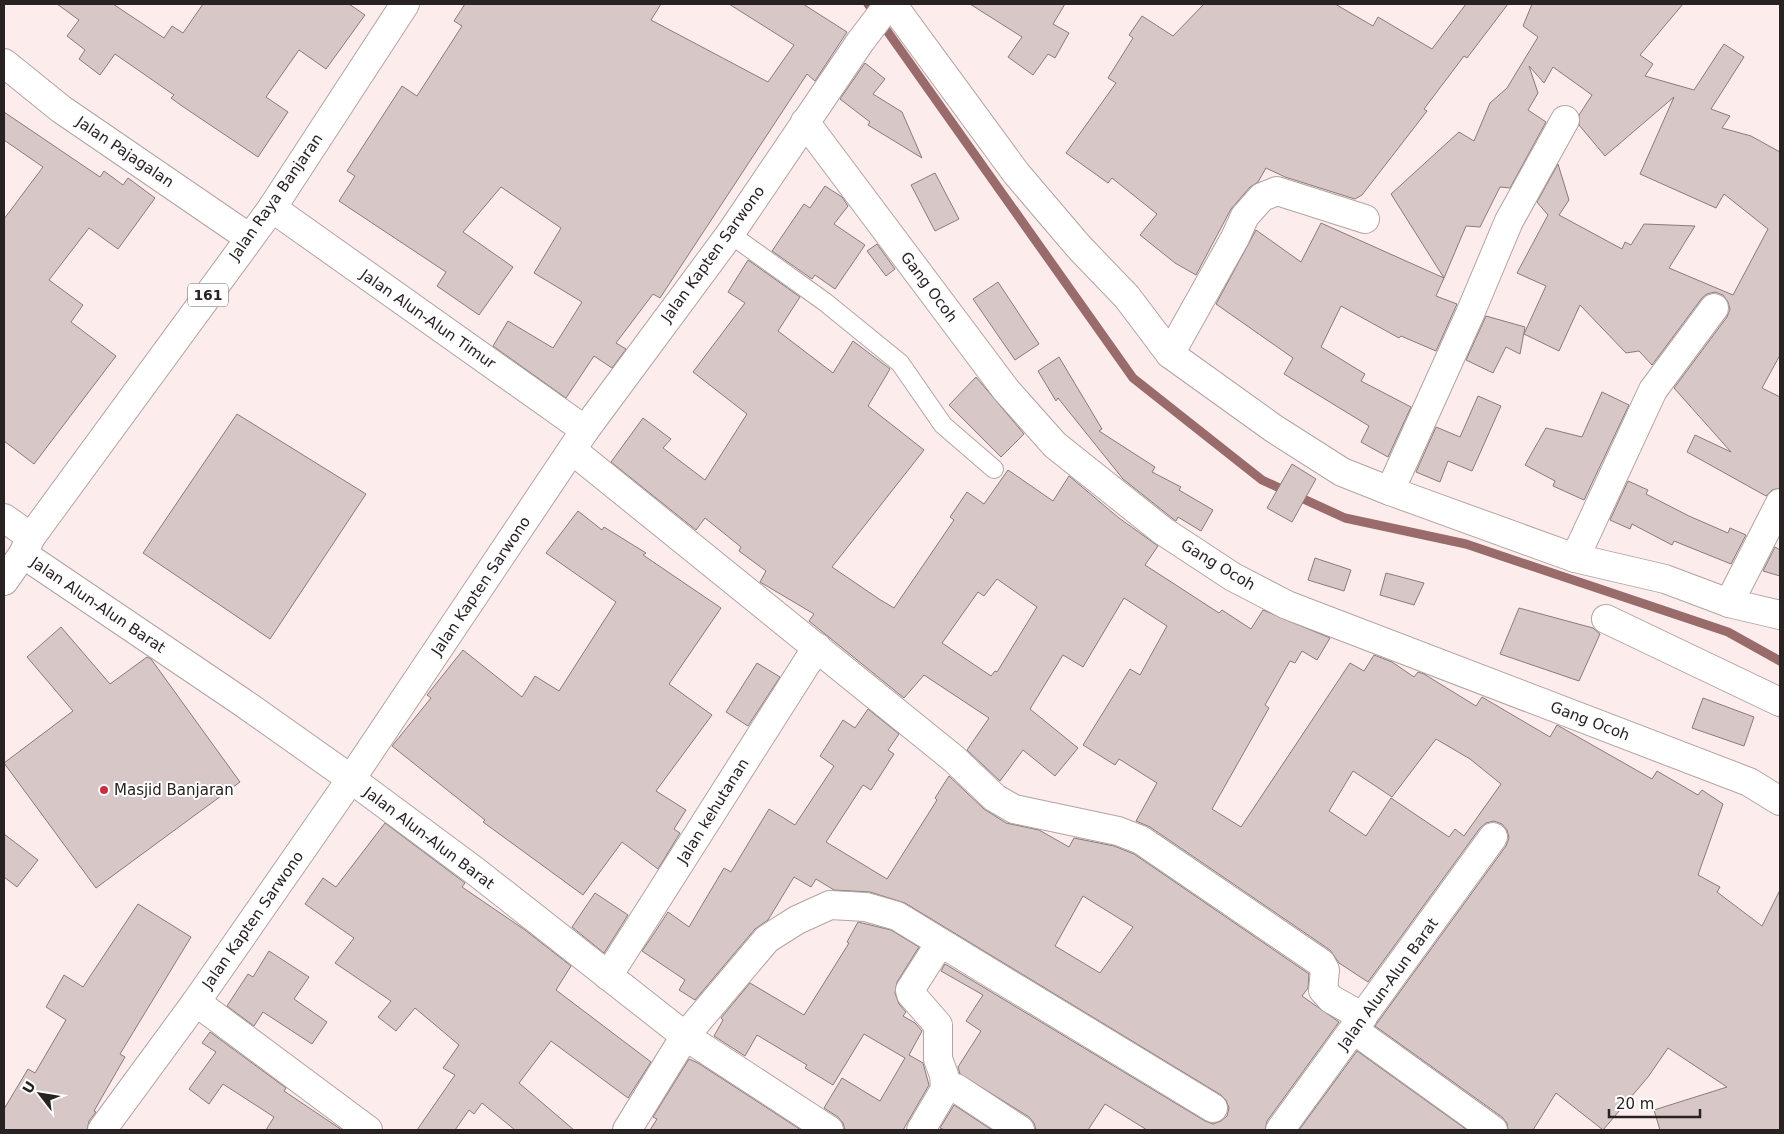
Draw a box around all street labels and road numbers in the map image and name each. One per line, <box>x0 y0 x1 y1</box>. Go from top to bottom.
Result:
street label: Jalan Pajagalan <box>72 112 177 191</box>
street label: Jalan Raya Banjaran <box>225 130 327 265</box>
street label: Jalan Kapten Sarwono <box>657 182 768 326</box>
street label: Gang Ocoh <box>897 248 961 326</box>
street label: Jalan Alun-Alun Timur <box>356 265 500 373</box>
road number: 161 <box>188 284 228 306</box>
street label: Jalan Kapten Sarwono <box>427 513 534 660</box>
street label: Gang Ocoh <box>1178 536 1258 594</box>
street label: Jalan Alun-Alun Barat <box>26 553 169 657</box>
street label: Gang Ocoh <box>1548 698 1632 744</box>
street label: Jalan kehutanan <box>673 755 753 868</box>
street label: Jalan Alun-Alun Barat <box>359 782 498 893</box>
street label: Jalan Kapten Sarwono <box>198 848 307 993</box>
street label: Jalan Alun-Alun Barat <box>1333 914 1442 1054</box>

